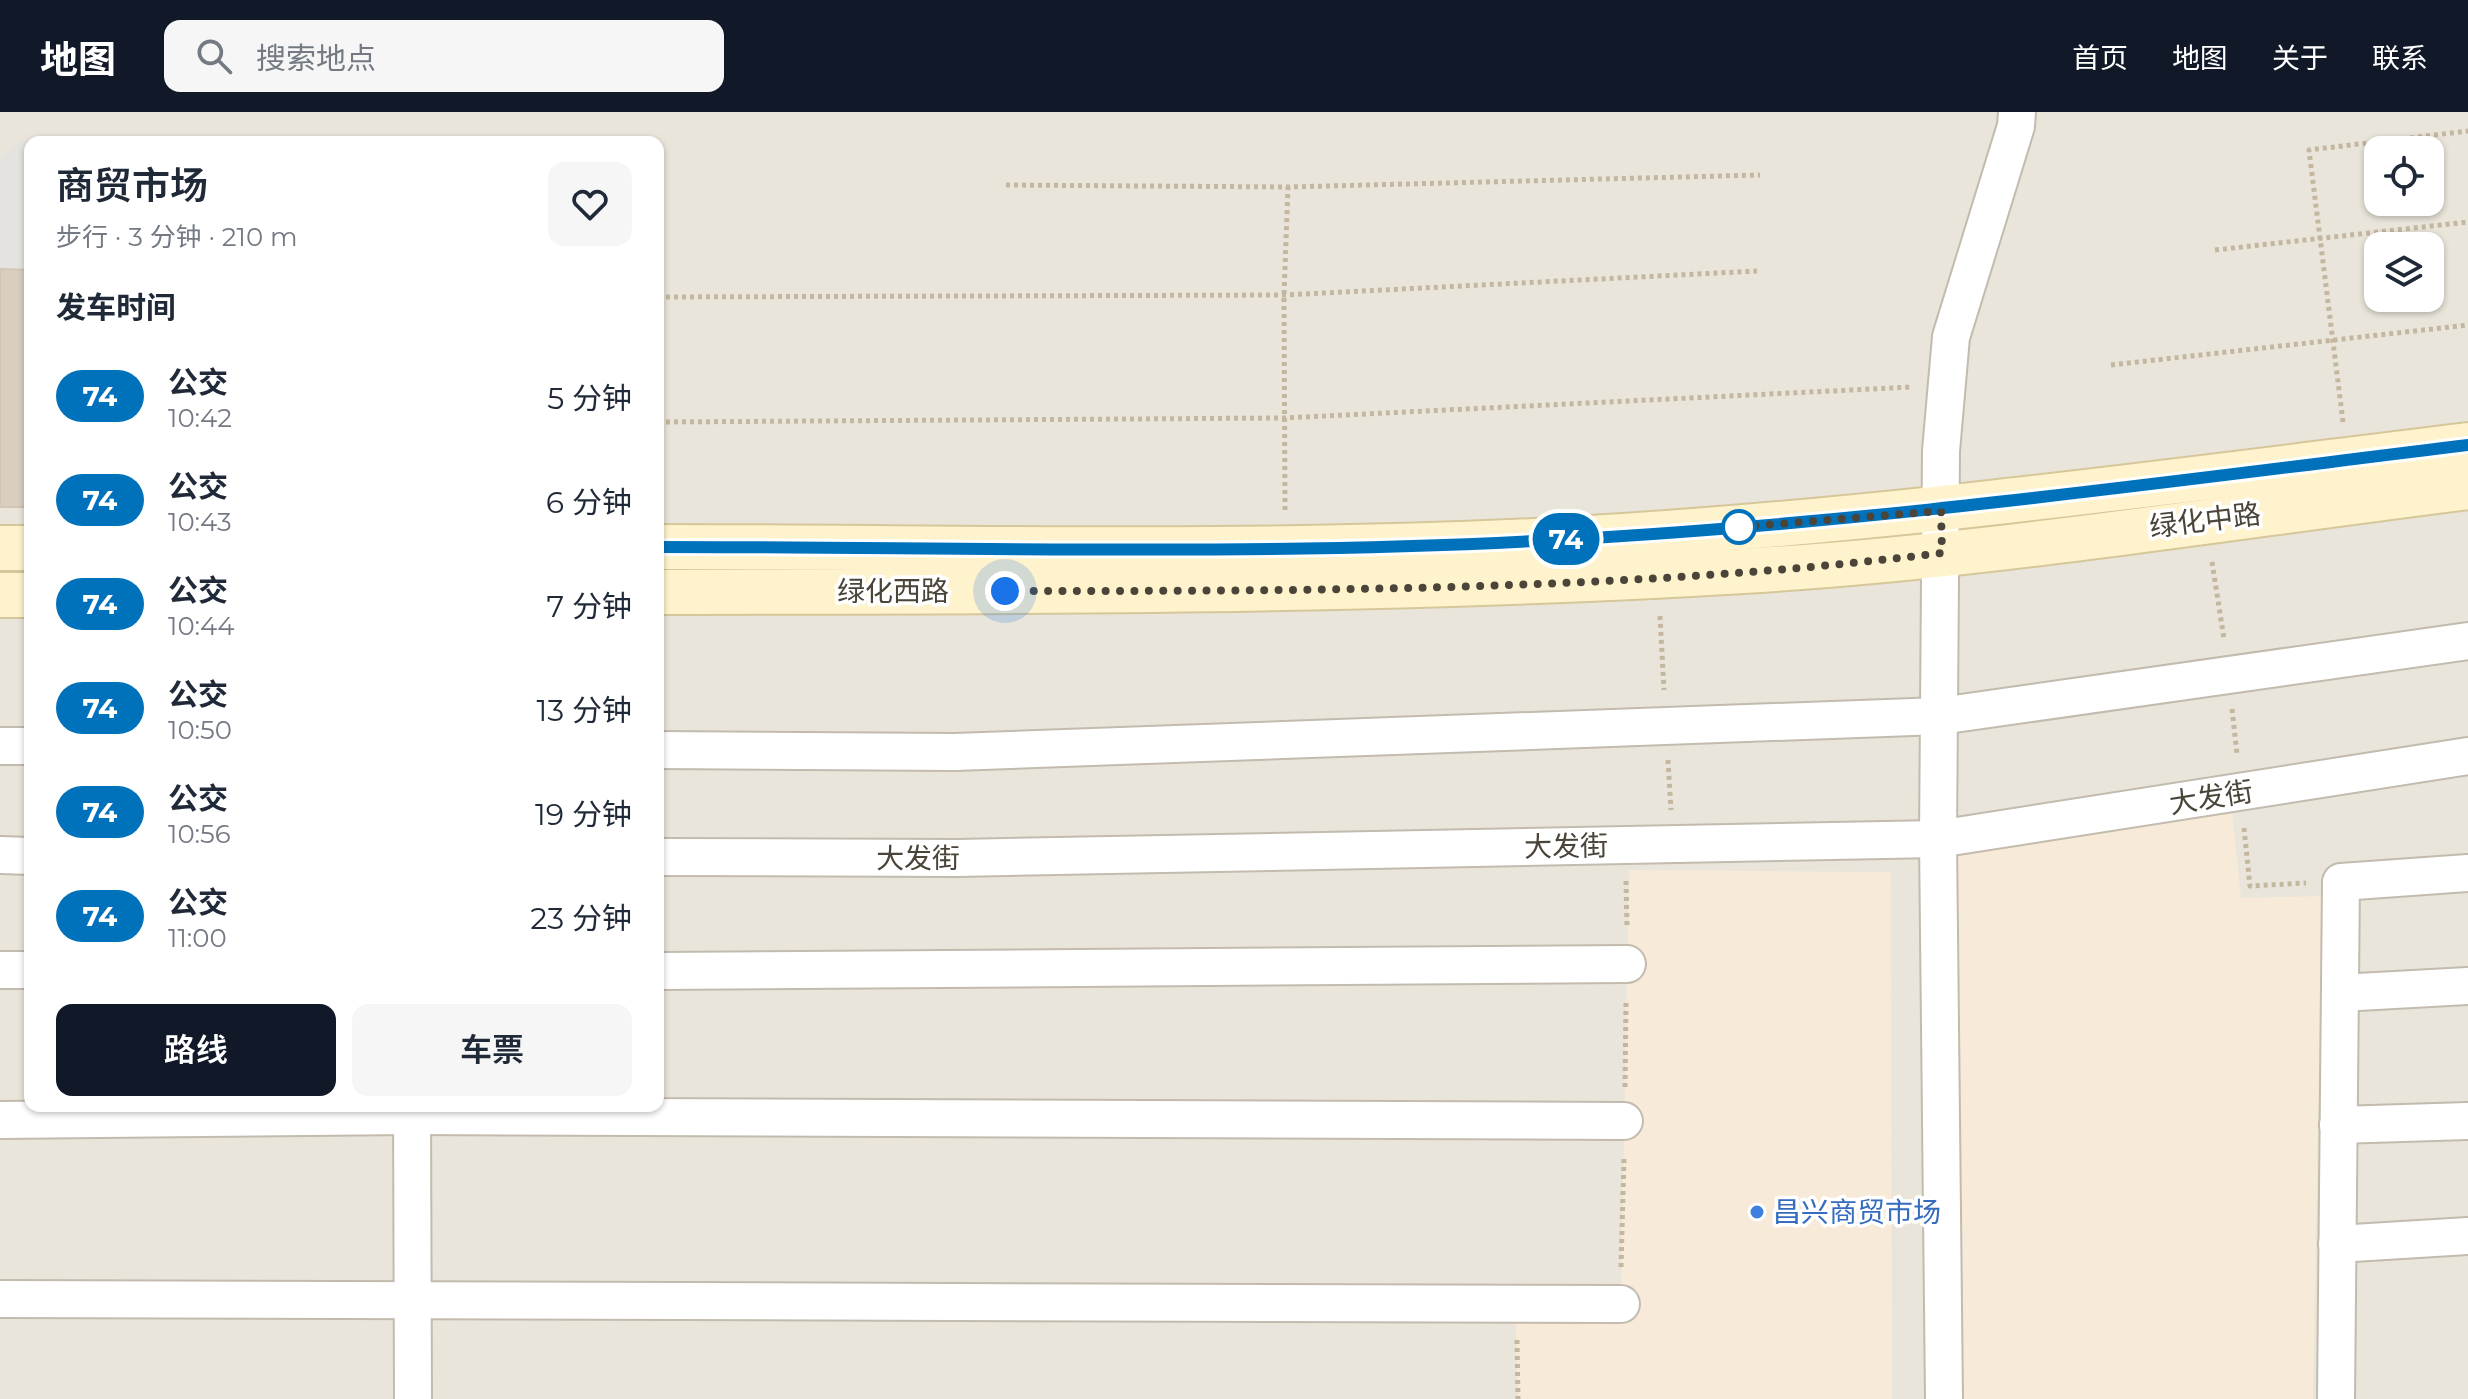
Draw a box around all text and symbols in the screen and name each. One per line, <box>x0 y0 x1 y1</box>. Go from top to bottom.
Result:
search box <box>164 20 724 92</box>
icon: search <box>192 34 236 78</box>
text: 地图 <box>40 36 116 83</box>
text: 搜索地点 <box>256 40 376 77</box>
text: 首页 <box>2072 41 2128 75</box>
text: 地图 <box>2172 41 2228 75</box>
text: 关于 <box>2272 41 2328 75</box>
text: 联系 <box>2372 41 2428 75</box>
map controls <box>2364 136 2444 312</box>
button: locate <box>2364 136 2444 216</box>
text: 商贸市场 <box>56 162 208 209</box>
button: heart <box>548 162 632 246</box>
text: 步行 · 3 分钟 · 210 m <box>56 221 298 253</box>
button: layers <box>2364 232 2444 312</box>
text: 发车时间 <box>56 289 176 326</box>
text: 公交 <box>168 364 228 401</box>
text: 74 <box>83 379 117 413</box>
text: 5 分钟 <box>547 380 632 417</box>
text: 10:42 <box>168 402 232 434</box>
text: 公交 <box>168 468 228 505</box>
text: 74 <box>83 483 117 517</box>
text: 6 分钟 <box>546 484 632 521</box>
street label: 绿化中路 <box>2147 496 2263 544</box>
text: 10:43 <box>168 506 232 538</box>
unlabelled marker <box>1722 510 1756 544</box>
line badge: 74 <box>1530 513 1602 565</box>
text: 74 <box>1549 522 1583 556</box>
your location <box>985 571 1025 611</box>
text: 公交 <box>168 572 228 609</box>
street label: 绿化西路 <box>837 574 949 608</box>
text: 74 <box>83 587 117 621</box>
text: 7 分钟 <box>546 588 632 625</box>
text: 10:44 <box>168 610 234 642</box>
text: 公交 <box>168 676 228 713</box>
text: 74 <box>83 691 117 725</box>
text: 13 分钟 <box>536 692 632 729</box>
text: 10:50 <box>168 714 232 746</box>
street label: 大发街 <box>2167 774 2255 820</box>
text: 公交 <box>168 780 228 817</box>
text: 74 <box>83 795 117 829</box>
text: 19 分钟 <box>535 796 632 833</box>
text: 10:56 <box>168 818 231 850</box>
street label: 大发街 <box>1524 828 1608 864</box>
street label: 大发街 <box>876 841 960 875</box>
text: 公交 <box>168 884 228 921</box>
text: 74 <box>83 899 117 933</box>
text: 23 分钟 <box>530 900 632 937</box>
text: 11:00 <box>168 922 227 954</box>
button: 路线 <box>56 1004 336 1096</box>
button: 车票 <box>352 1004 632 1096</box>
place label: 昌兴商贸市场 <box>1773 1195 1941 1229</box>
marker: 昌兴商贸市场 <box>1748 1203 1766 1221</box>

